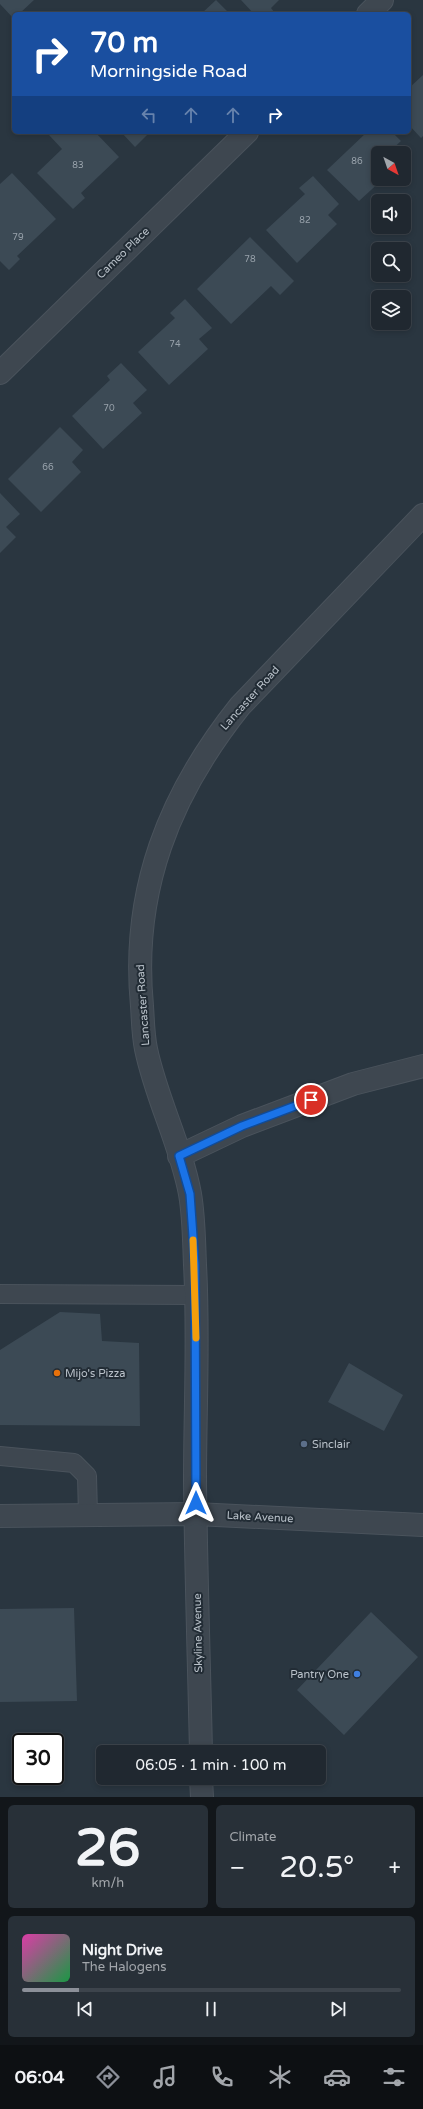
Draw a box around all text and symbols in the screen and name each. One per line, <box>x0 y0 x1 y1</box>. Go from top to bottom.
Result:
text: 70 m <box>90 26 158 60</box>
icon: right <box>24 28 76 80</box>
text: Morningside Road <box>90 60 247 82</box>
icon: left <box>138 104 160 126</box>
icon: ahead <box>180 104 202 126</box>
icon: ahead <box>222 104 244 126</box>
icon: right <box>264 104 286 126</box>
north arrow <box>371 146 411 186</box>
map controls <box>371 146 411 330</box>
house number: 86 <box>351 156 363 167</box>
house number: 83 <box>72 160 84 171</box>
button: sound <box>371 194 411 234</box>
house number: 82 <box>299 215 311 226</box>
street label: Cameo Place <box>94 225 152 281</box>
house number: 79 <box>12 232 24 243</box>
button: search <box>371 242 411 282</box>
house number: 78 <box>244 254 256 265</box>
button: layers <box>371 290 411 330</box>
house number: 74 <box>169 339 181 350</box>
house number: 70 <box>103 403 115 414</box>
house number: 66 <box>42 462 54 473</box>
street label: Lancaster Road <box>218 663 282 733</box>
street label: Lancaster Road <box>134 964 152 1046</box>
pin <box>294 1083 328 1117</box>
icon: arrive <box>300 1089 322 1111</box>
place label: Mijo's Pizza <box>65 1367 125 1380</box>
marker: Mijo's Pizza <box>52 1368 62 1378</box>
place label: Sinclair <box>312 1438 351 1451</box>
marker: Sinclair <box>299 1439 309 1449</box>
position arrow <box>175 1482 217 1524</box>
street label: Lake Avenue <box>226 1509 294 1525</box>
street label: Skyline Avenue <box>191 1593 205 1673</box>
place label: Pantry One <box>290 1668 349 1681</box>
marker: Pantry One <box>352 1669 362 1679</box>
speed limit sign: 30 <box>12 1733 64 1785</box>
text: 06:05 · 1 min · 100 m <box>136 1756 286 1774</box>
text: 26 <box>75 1817 140 1880</box>
text: Climate <box>230 1829 276 1845</box>
text: 20.5° <box>279 1849 354 1886</box>
text: − <box>230 1855 245 1881</box>
text: + <box>389 1855 401 1881</box>
text: km/h <box>91 1875 124 1891</box>
text: Night Drive <box>82 1941 163 1959</box>
text: The Halogens <box>82 1959 166 1975</box>
icon: previous <box>74 1998 96 2020</box>
icon: pause <box>200 1998 222 2020</box>
icon: next <box>327 1998 349 2020</box>
icon: directions <box>94 2063 122 2091</box>
icon: music <box>151 2063 179 2091</box>
icon: phone <box>208 2063 236 2091</box>
icon: climate <box>266 2063 294 2091</box>
icon: car <box>323 2063 351 2091</box>
icon: filters <box>380 2063 408 2091</box>
text: 06:04 <box>15 2066 65 2088</box>

